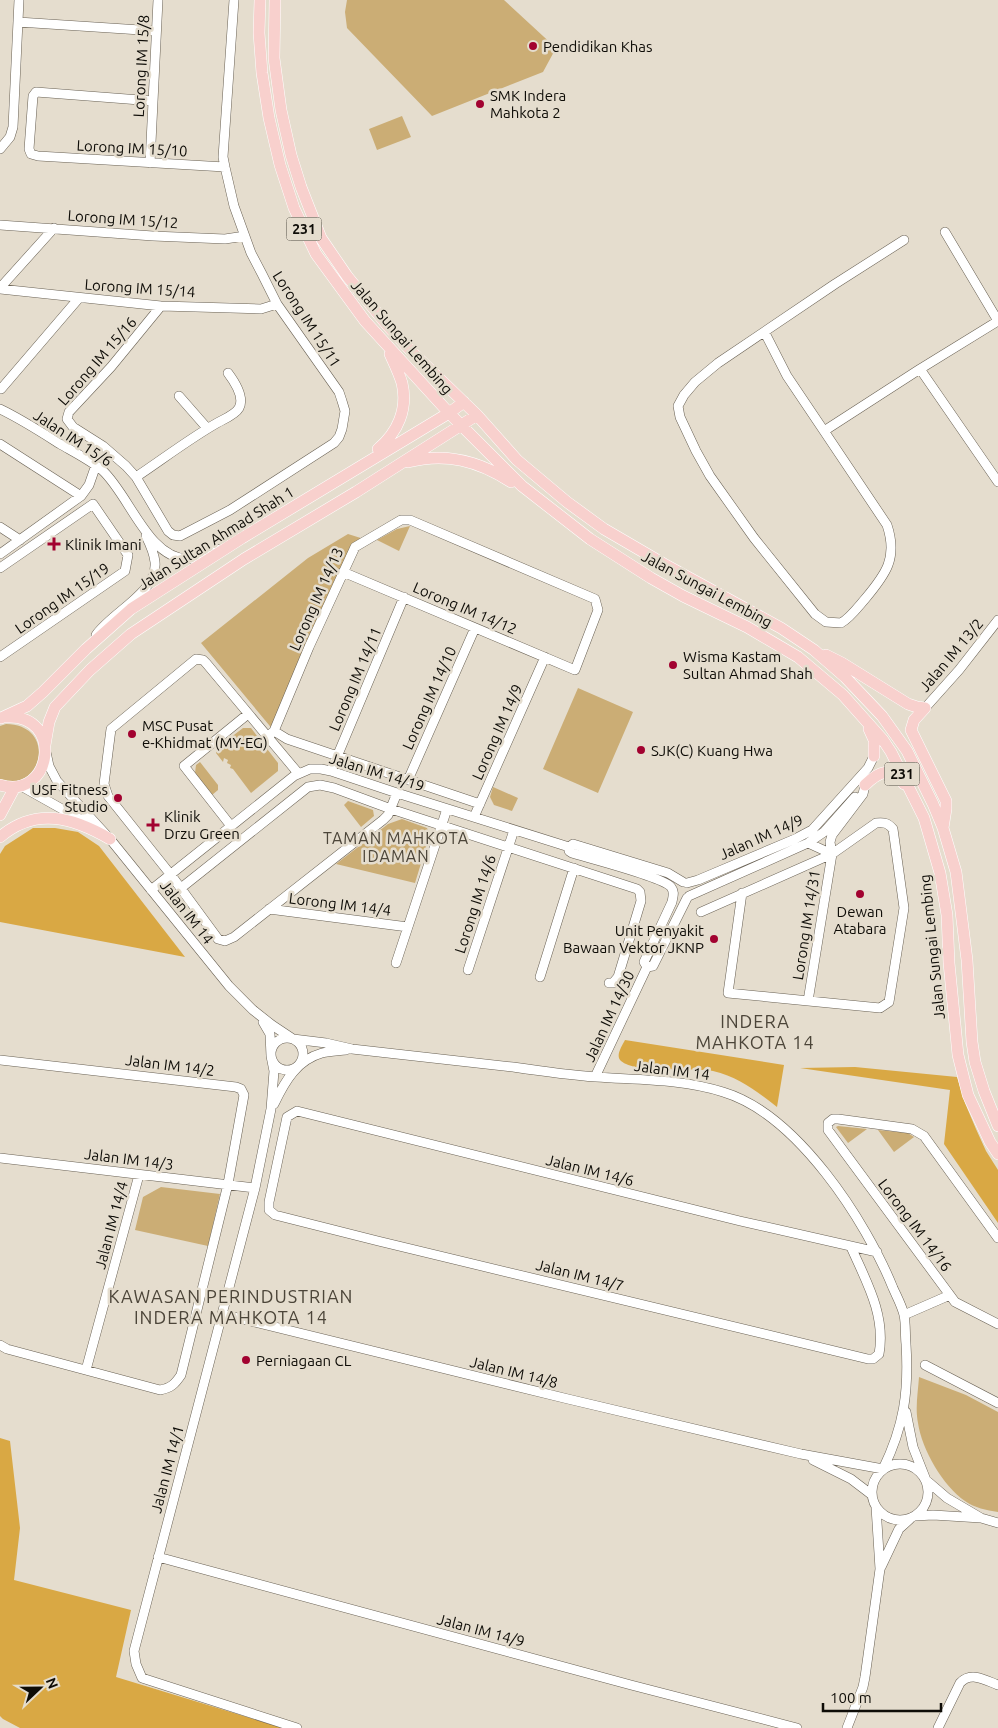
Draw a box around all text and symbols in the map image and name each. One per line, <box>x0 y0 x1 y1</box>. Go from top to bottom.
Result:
street label: Lorong IM 15/8 <box>130 14 152 118</box>
place label: Pendidikan Khas <box>543 38 653 55</box>
marker: Pendidikan Khas <box>527 40 539 52</box>
place label: SMK Indera Mahkota 2 <box>490 87 566 121</box>
marker: SMK Indera Mahkota 2 <box>474 98 486 110</box>
street label: Lorong IM 15/10 <box>76 137 188 159</box>
street label: Lorong IM 15/12 <box>67 207 179 231</box>
road number: 231 <box>286 218 322 240</box>
street label: Lorong IM 15/11 <box>270 268 344 370</box>
street label: Lorong IM 15/14 <box>84 276 196 300</box>
street label: Jalan Sungai Lembing <box>348 276 456 398</box>
street label: Lorong IM 15/16 <box>54 313 140 409</box>
street label: Jalan IM 15/6 <box>31 406 115 470</box>
street label: Jalan Sultan Ahmad Shah 1 <box>135 483 297 593</box>
place label: Klinik Imani <box>65 536 142 553</box>
marker: Klinik Imani <box>47 537 61 551</box>
street label: Lorong IM 14/13 <box>286 545 346 653</box>
street label: Jalan Sungai Lembing <box>639 547 775 631</box>
street label: Lorong IM 15/19 <box>12 559 112 637</box>
street label: Lorong IM 14/12 <box>411 578 519 638</box>
street label: Jalan IM 13/2 <box>916 615 986 695</box>
street label: Lorong IM 14/11 <box>325 625 385 733</box>
street label: Lorong IM 14/10 <box>399 644 459 752</box>
place label: Wisma Kastam Sultan Ahmad Shah <box>683 648 813 682</box>
marker: Wisma Kastam Sultan Ahmad Shah <box>667 659 679 671</box>
street label: Lorong IM 14/9 <box>468 682 526 782</box>
place label: MSC Pusat e-Khidmat (MY-EG) <box>142 717 268 751</box>
marker: MSC Pusat e-Khidmat (MY-EG) <box>126 728 138 740</box>
place label: SJK(C) Kuang Hwa <box>651 742 773 759</box>
marker: SJK(C) Kuang Hwa <box>635 744 647 756</box>
street label: Jalan IM 14/19 <box>327 749 427 795</box>
road number: 231 <box>884 762 920 786</box>
place label: USF Fitness Studio <box>31 781 108 815</box>
marker: USF Fitness Studio <box>112 792 124 804</box>
place label: Klinik Drzu Green <box>164 808 240 842</box>
street label: Jalan IM 14/9 <box>716 811 806 863</box>
marker: Klinik Drzu Green <box>146 818 160 832</box>
district label: TAMAN MAHKOTA IDAMAN <box>323 829 469 865</box>
street label: Lorong IM 14/6 <box>451 853 499 955</box>
street label: Lorong IM 14/31 <box>789 869 823 981</box>
street label: Jalan Sungai Lembing <box>916 874 948 1020</box>
street label: Jalan IM 14 <box>157 877 217 947</box>
marker: Dewan Atabara <box>854 888 866 900</box>
street label: Lorong IM 14/4 <box>288 889 392 919</box>
place label: Dewan Atabara <box>833 903 887 937</box>
place label: Unit Penyakit Bawaan Vektor JKNP <box>563 922 704 956</box>
marker: Unit Penyakit Bawaan Vektor JKNP <box>708 933 720 945</box>
street label: Jalan IM 14/30 <box>580 968 638 1064</box>
district label: INDERA MAHKOTA 14 <box>695 1011 815 1052</box>
street label: Jalan IM 14/2 <box>124 1051 216 1079</box>
street label: Jalan IM 14 <box>633 1057 711 1083</box>
street label: Jalan IM 14/3 <box>83 1145 175 1173</box>
street label: Jalan IM 14/6 <box>544 1151 636 1189</box>
street label: Lorong IM 14/16 <box>875 1175 955 1275</box>
street label: Jalan IM 14/4 <box>91 1179 131 1271</box>
street label: Jalan IM 14/7 <box>534 1256 626 1294</box>
district label: KAWASAN PERINDUSTRIAN INDERA MAHKOTA 14 <box>109 1286 353 1327</box>
place label: Perniagaan CL <box>256 1352 352 1369</box>
street label: Jalan IM 14/8 <box>468 1353 560 1391</box>
marker: Perniagaan CL <box>240 1354 252 1366</box>
street label: Jalan IM 14/1 <box>147 1423 187 1515</box>
street label: Jalan IM 14/9 <box>435 1610 527 1650</box>
north arrow <box>15 1663 65 1713</box>
text: N <box>43 1675 61 1691</box>
scale bar <box>823 1680 940 1712</box>
text: 100 m <box>830 1689 872 1706</box>

